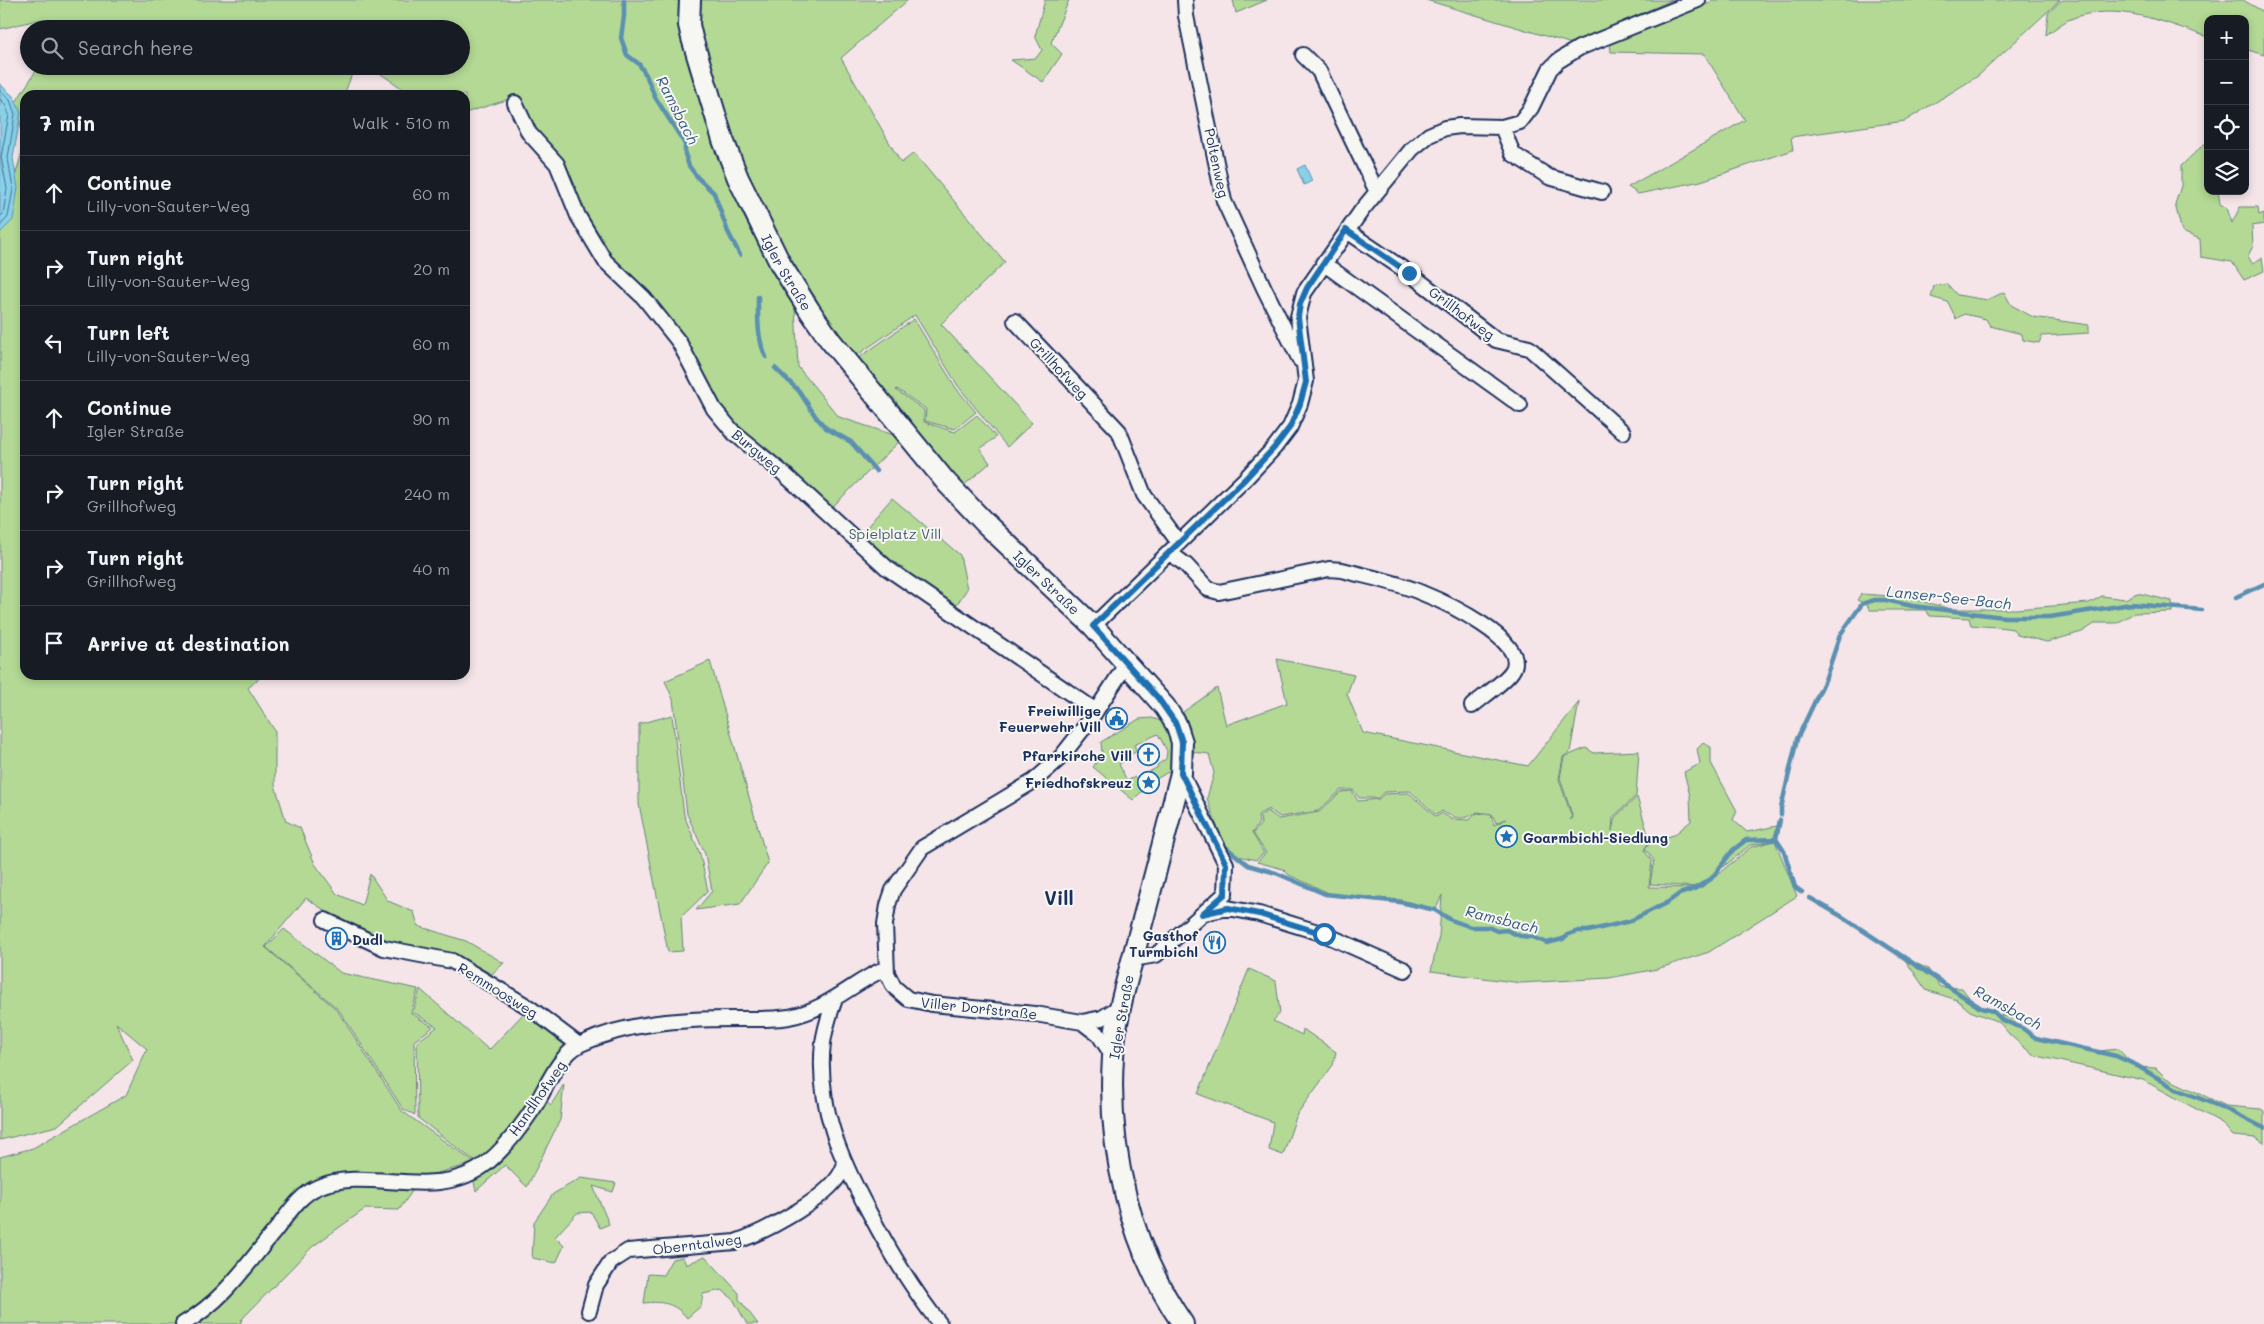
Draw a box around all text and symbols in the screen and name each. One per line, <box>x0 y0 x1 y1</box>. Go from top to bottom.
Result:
map controls <box>2204 15 2249 195</box>
button: + <box>2204 15 2249 60</box>
search box <box>20 20 470 75</box>
icon: search <box>38 34 66 62</box>
text: Search here <box>78 35 194 60</box>
button: − <box>2204 60 2249 105</box>
water label: Ramsbach <box>652 72 704 148</box>
button: locate <box>2204 105 2249 150</box>
text: 7 min <box>40 109 95 136</box>
text: Walk · 510 m <box>352 112 450 133</box>
street label: Poltenweg <box>1200 126 1234 200</box>
button: layers <box>2204 150 2249 195</box>
text: Continue <box>87 170 172 195</box>
icon: ahead <box>40 179 68 207</box>
text: 60 m <box>413 183 450 204</box>
text: Lilly-von-Sauter-Weg <box>87 195 250 216</box>
street label: Igler Straße <box>758 231 817 314</box>
text: Turn right <box>87 245 184 270</box>
icon: right <box>40 254 68 282</box>
text: 20 m <box>413 258 450 279</box>
route end <box>1398 262 1421 285</box>
text: Lilly-von-Sauter-Weg <box>87 270 250 291</box>
street label: Grillhofweg <box>1425 282 1499 344</box>
text: Turn left <box>87 320 170 345</box>
icon: left <box>40 329 68 357</box>
text: 60 m <box>413 333 450 354</box>
street label: Grillhofweg <box>1025 333 1093 403</box>
text: Lilly-von-Sauter-Weg <box>87 345 250 366</box>
text: Continue <box>87 395 172 420</box>
icon: ahead <box>40 404 68 432</box>
text: 90 m <box>413 408 450 429</box>
text: Igler Straße <box>87 420 184 441</box>
street label: Burgweg <box>728 425 786 477</box>
text: Turn right <box>87 470 184 495</box>
icon: right <box>40 479 68 507</box>
text: 240 m <box>404 483 450 504</box>
text: Grillhofweg <box>87 495 176 516</box>
park label: Spielplatz Vill <box>849 524 941 543</box>
text: Turn right <box>87 545 184 570</box>
street label: Igler Straße <box>1009 546 1084 618</box>
icon: right <box>40 554 68 582</box>
text: 40 m <box>413 558 450 579</box>
text: Grillhofweg <box>87 570 176 591</box>
water label: Lanser-See-Bach <box>1886 581 2012 613</box>
icon: arrive <box>40 629 68 657</box>
text: Arrive at destination <box>87 631 290 656</box>
place label: Freiwillige Feuerwehr Vill <box>999 701 1101 736</box>
public building icon: Freiwillige Feuerwehr Vill <box>1105 706 1129 730</box>
church icon: Pfarrkirche Vill <box>1136 743 1160 767</box>
place label: Pfarrkirche Vill <box>1022 746 1132 765</box>
place icon: Friedhofskreuz <box>1136 770 1160 794</box>
place label: Friedhofskreuz <box>1025 773 1132 792</box>
place icon: Goarmbichl-Siedlung <box>1495 825 1519 849</box>
place label: Goarmbichl-Siedlung <box>1523 828 1668 847</box>
district label: Vill <box>1044 885 1074 910</box>
water label: Ramsbach <box>1463 900 1541 938</box>
route start <box>1313 923 1336 946</box>
place label: Gasthof Turmbichl <box>1129 926 1199 961</box>
building icon: Dudl <box>324 927 348 951</box>
place label: Dudl <box>352 930 383 949</box>
restaurant icon: Gasthof Turmbichl <box>1202 931 1226 955</box>
street label: Remmoosweg <box>454 958 542 1022</box>
street label: Igler Straße <box>1104 973 1138 1061</box>
water label: Ramsbach <box>1971 980 2045 1034</box>
street label: Viller Dorfstraße <box>920 992 1038 1024</box>
street label: Handlhofweg <box>504 1056 570 1140</box>
street label: Oberntalweg <box>651 1229 743 1259</box>

